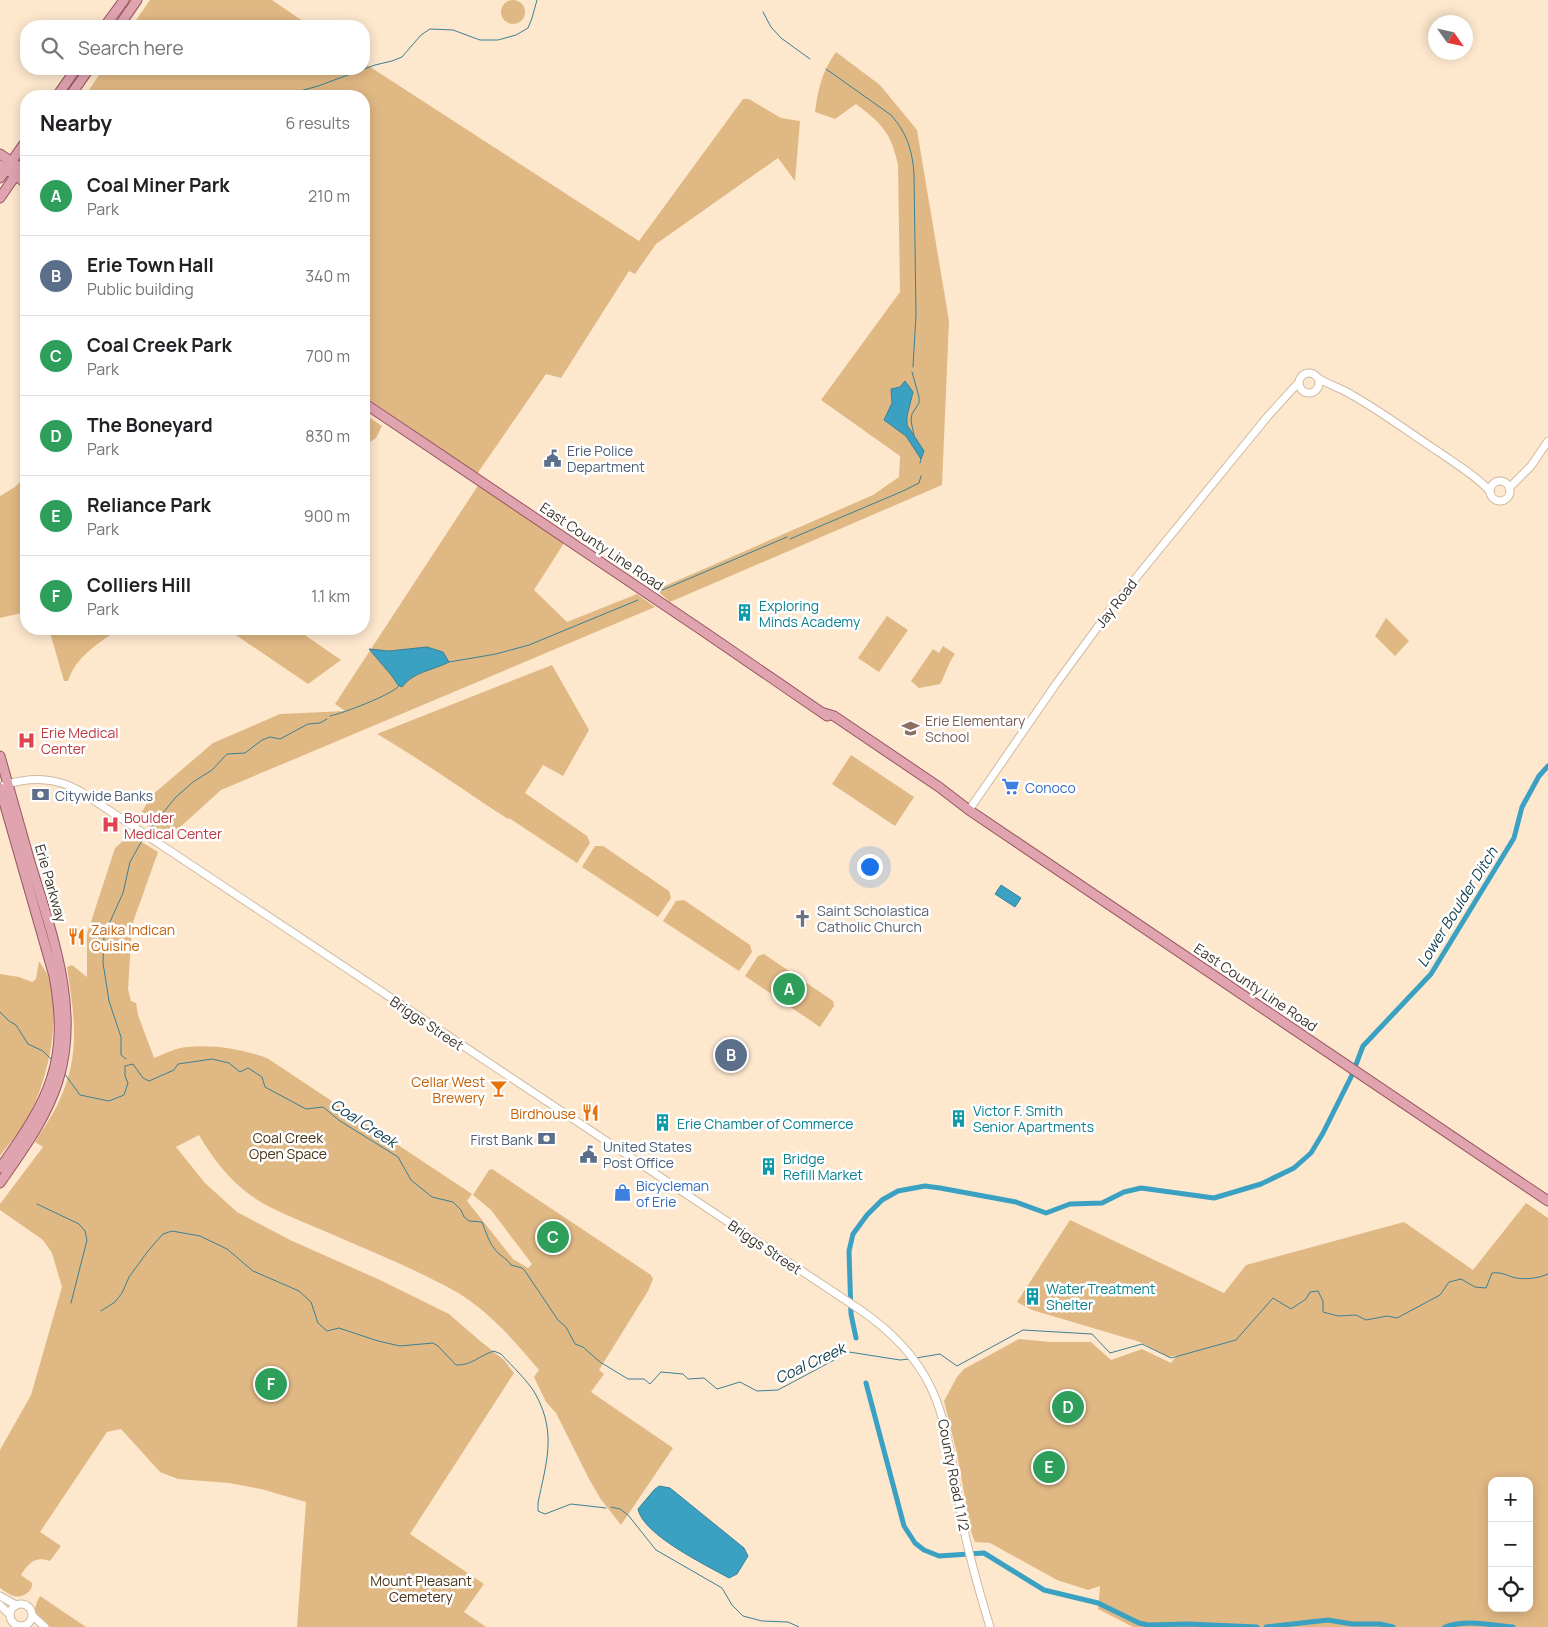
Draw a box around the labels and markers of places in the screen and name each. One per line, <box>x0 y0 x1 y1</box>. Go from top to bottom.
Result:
place label: Erie Police Department <box>567 441 645 476</box>
public building icon: Erie Police Department <box>543 448 563 468</box>
place label: Exploring Minds Academy <box>759 596 861 631</box>
building icon: Exploring Minds Academy <box>735 603 755 623</box>
place label: Erie Elementary School <box>925 711 1026 746</box>
school or university icon: Erie Elementary School <box>901 718 921 738</box>
place label: Erie Medical Center <box>41 723 119 758</box>
hospital icon: Erie Medical Center <box>17 730 37 750</box>
supermarket icon: Conoco <box>1001 777 1021 797</box>
place label: Conoco <box>1025 778 1076 797</box>
bank icon: Citywide Banks <box>31 785 51 805</box>
place label: Citywide Banks <box>55 786 153 805</box>
place label: Boulder Medical Center <box>124 808 222 843</box>
hospital icon: Boulder Medical Center <box>100 815 120 835</box>
place label: Saint Scholastica Catholic Church <box>817 901 929 936</box>
church icon: Saint Scholastica Catholic Church <box>793 908 813 928</box>
place label: Zaika Indican Cuisine <box>91 920 175 955</box>
restaurant icon: Zaika Indican Cuisine <box>67 927 87 947</box>
pin: A <box>773 970 805 1008</box>
pin: B <box>715 1036 747 1074</box>
place label: Cellar West Brewery <box>411 1072 486 1107</box>
bar icon: Cellar West Brewery <box>489 1079 509 1099</box>
place label: Victor F. Smith Senior Apartments <box>973 1101 1094 1136</box>
restaurant icon: Birdhouse <box>580 1103 600 1123</box>
place label: Birdhouse <box>511 1104 576 1123</box>
building icon: Victor F. Smith Senior Apartments <box>949 1108 969 1128</box>
building icon: Erie Chamber of Commerce <box>653 1113 673 1133</box>
place label: Erie Chamber of Commerce <box>677 1114 853 1133</box>
bank icon: First Bank <box>537 1129 557 1149</box>
place label: First Bank <box>471 1130 534 1149</box>
place label: United States Post Office <box>603 1137 692 1172</box>
public building icon: United States Post Office <box>579 1144 599 1164</box>
place label: Bridge Refill Market <box>783 1149 863 1184</box>
building icon: Bridge Refill Market <box>759 1156 779 1176</box>
place label: Bicycleman of Erie <box>636 1176 709 1211</box>
shop icon: Bicycleman of Erie <box>612 1183 632 1203</box>
pin: C <box>537 1218 569 1256</box>
place label: Water Treatment Shelter <box>1046 1279 1156 1314</box>
building icon: Water Treatment Shelter <box>1022 1286 1042 1306</box>
pin: F <box>255 1365 287 1403</box>
pin: D <box>1052 1388 1084 1426</box>
pin: E <box>1033 1448 1065 1486</box>

